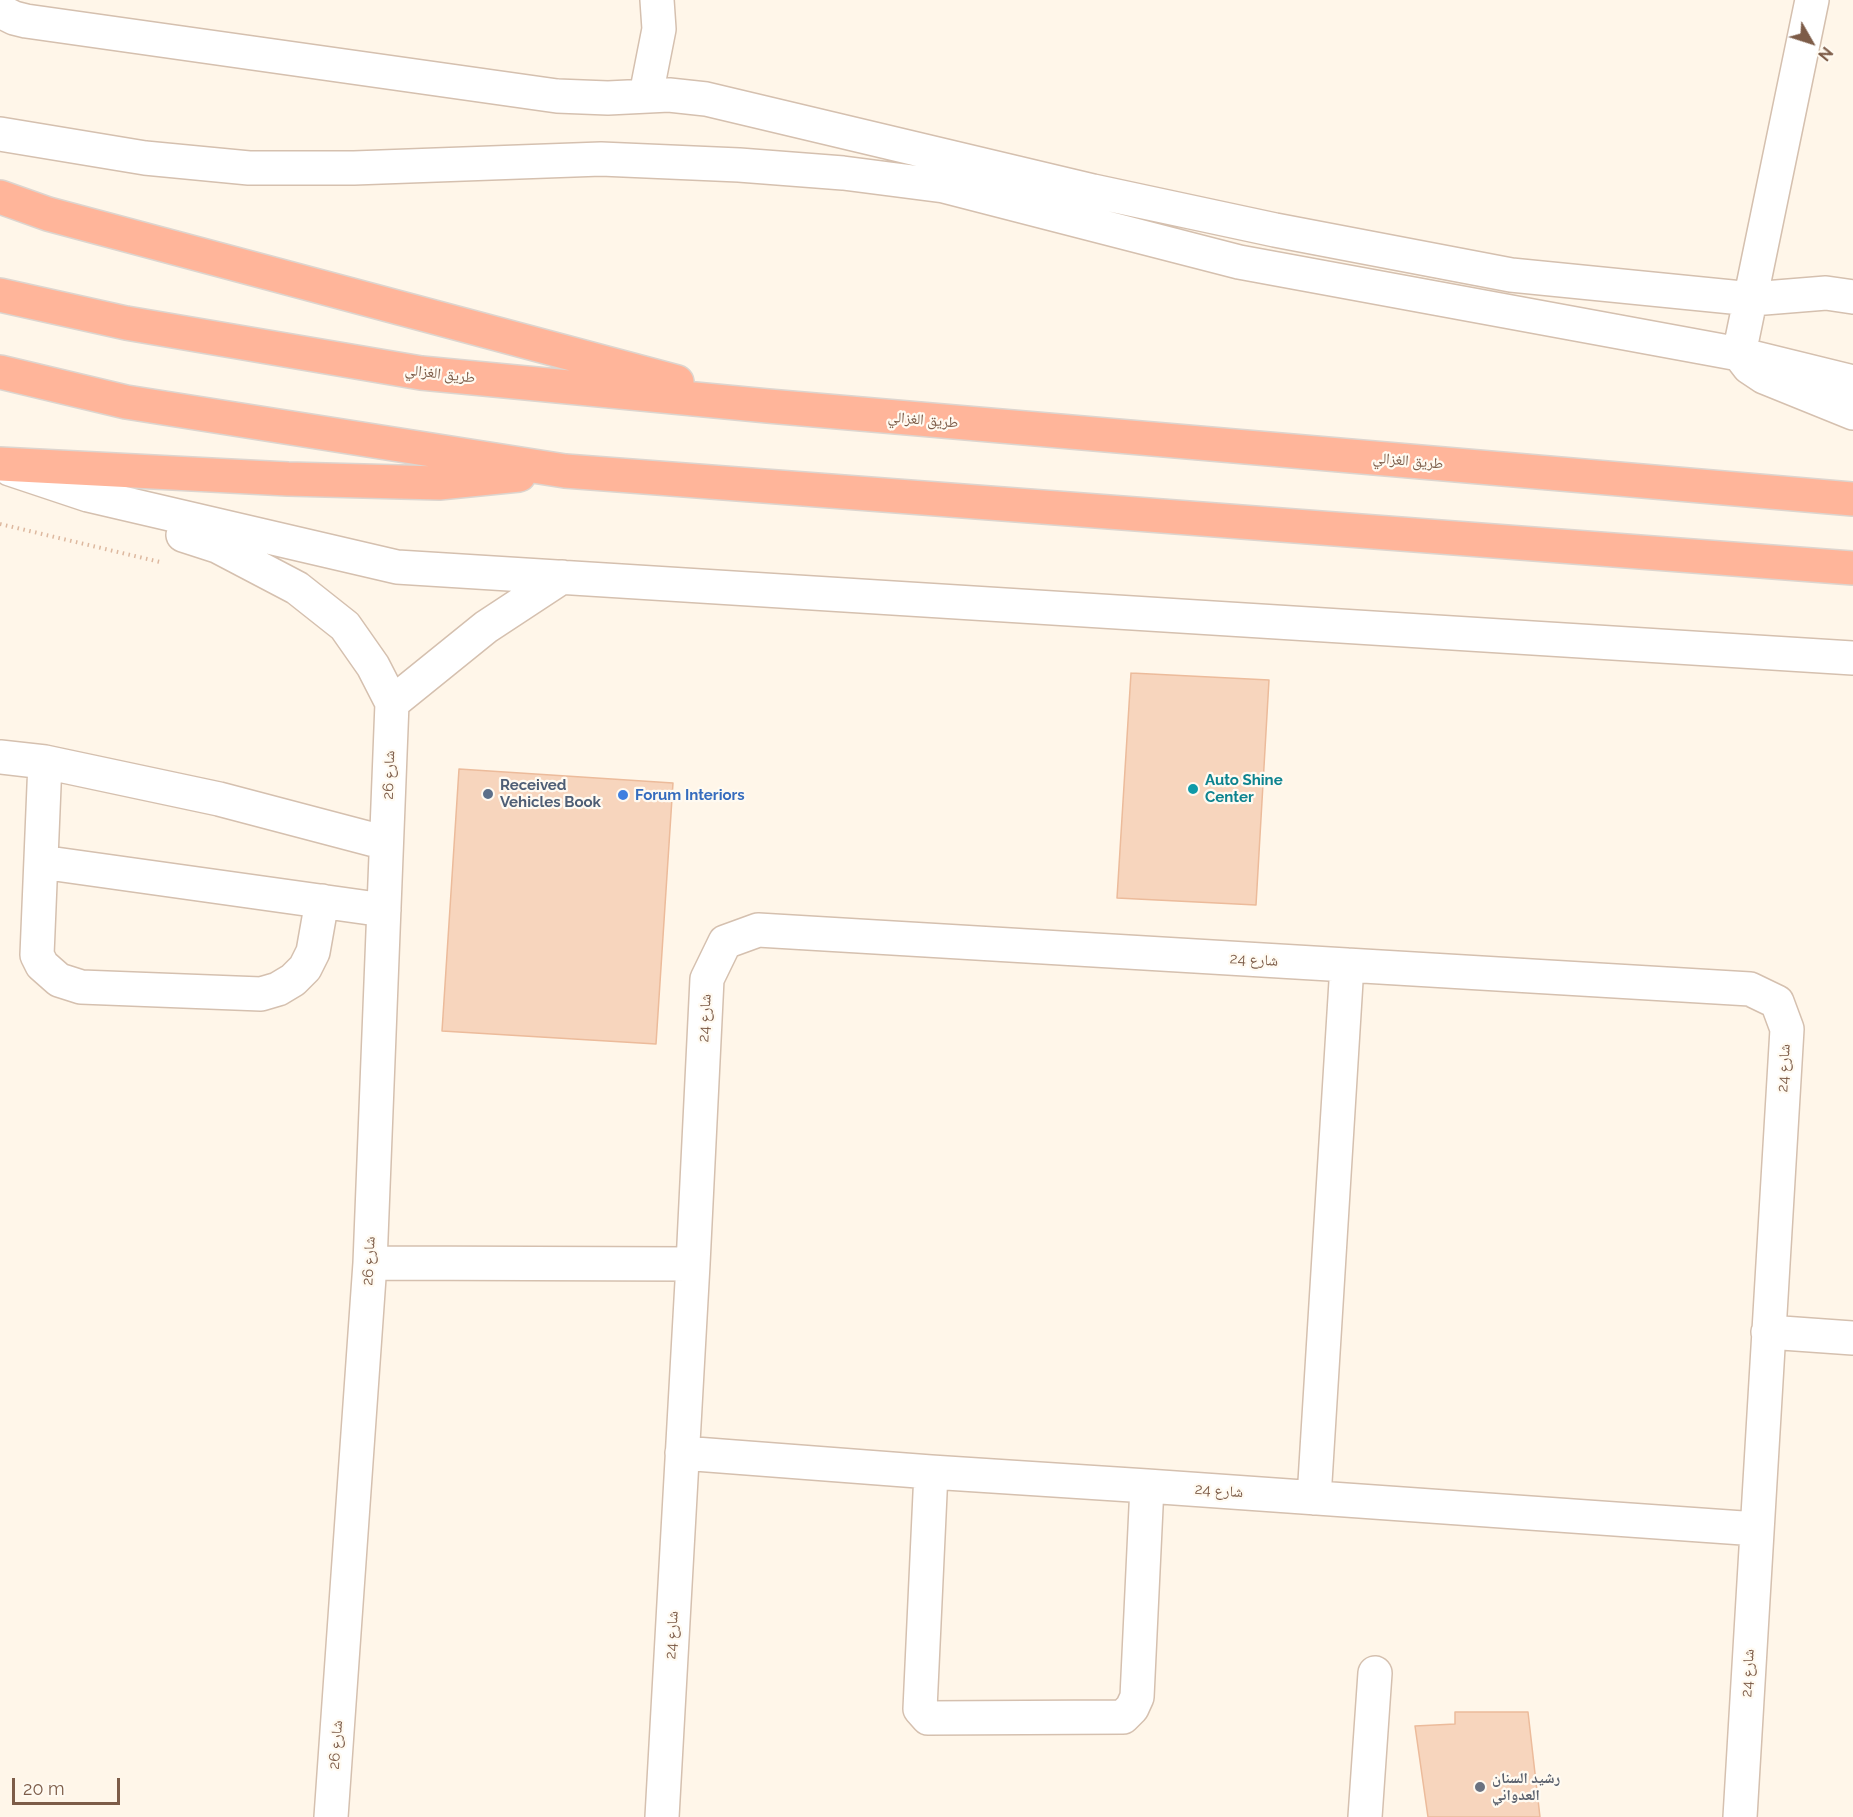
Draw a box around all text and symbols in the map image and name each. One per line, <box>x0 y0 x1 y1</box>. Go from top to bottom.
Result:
north arrow <box>1781 12 1841 72</box>
text: N <box>1814 43 1837 64</box>
street label: طريق الغزالي <box>404 361 476 387</box>
street label: طريق الغزالي <box>887 408 959 432</box>
street label: طريق الغزالي <box>1372 449 1444 473</box>
street label: شارع 26 <box>379 750 399 800</box>
place label: Auto Shine Center <box>1205 771 1283 806</box>
place label: Received Vehicles Book <box>500 776 601 811</box>
marker: Auto Shine Center <box>1186 782 1200 796</box>
place label: Forum Interiors <box>635 786 745 804</box>
marker: Received Vehicles Book <box>481 787 495 801</box>
marker: Forum Interiors <box>616 788 630 802</box>
street label: شارع 24 <box>1229 950 1279 970</box>
street label: شارع 24 <box>695 993 715 1043</box>
street label: شارع 24 <box>1774 1043 1794 1093</box>
street label: شارع 26 <box>359 1236 379 1286</box>
street label: شارع 24 <box>1194 1480 1244 1502</box>
street label: شارع 24 <box>662 1610 682 1660</box>
street label: شارع 24 <box>1738 1648 1758 1698</box>
street label: شارع 26 <box>325 1720 347 1770</box>
scale bar <box>15 1766 123 1804</box>
place label: رشيد السنان العدواني <box>1492 1769 1560 1804</box>
text: 20 m <box>23 1778 65 1799</box>
marker: رشيد السنان العدواني <box>1473 1780 1487 1794</box>

